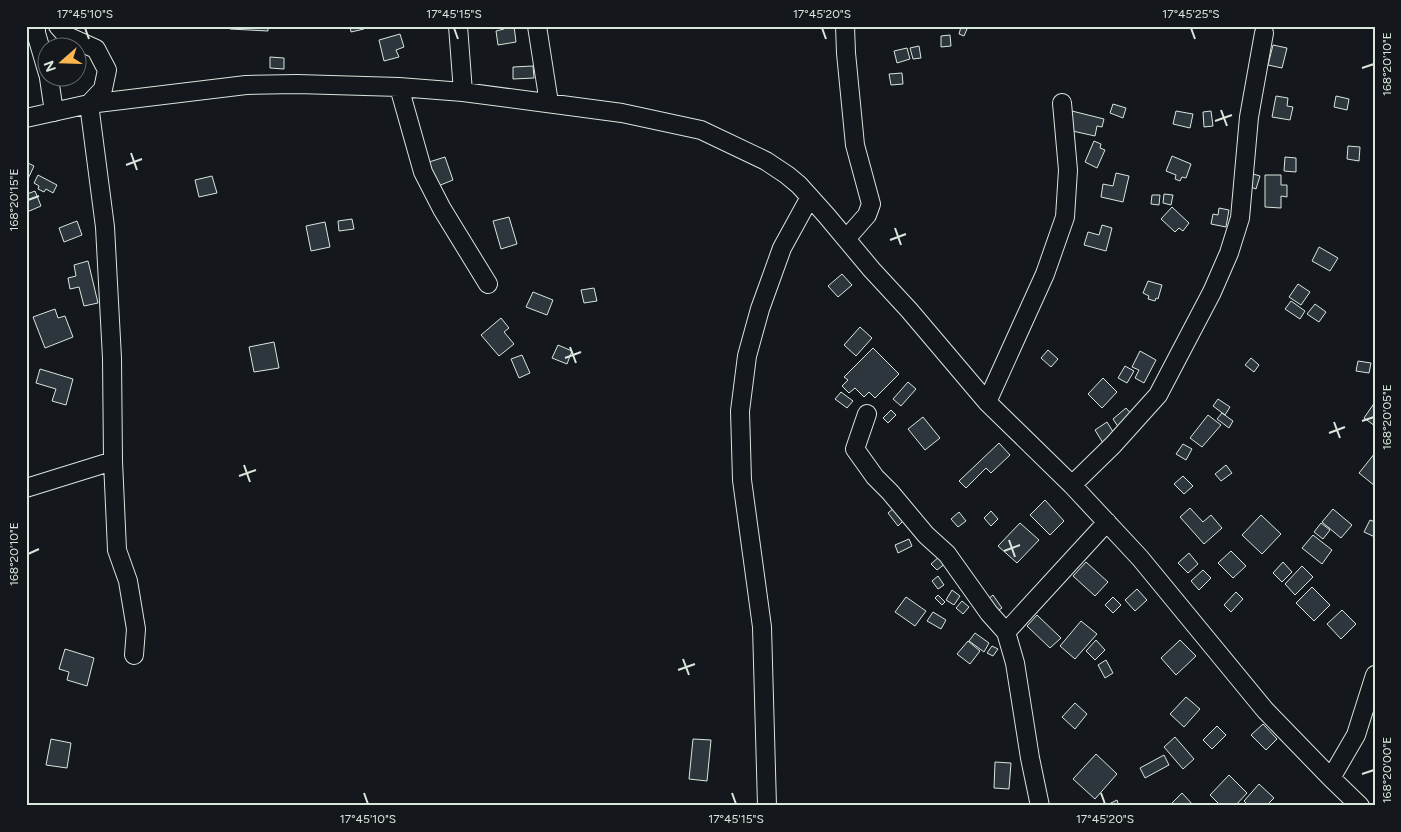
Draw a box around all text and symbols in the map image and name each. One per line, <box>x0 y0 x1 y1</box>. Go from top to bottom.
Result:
text: 17°45'10"S <box>57 7 113 21</box>
text: 17°45'15"S <box>426 7 482 21</box>
text: 17°45'20"S <box>793 7 851 21</box>
text: 17°45'25"S <box>1162 7 1220 21</box>
text: 168°20'10"E <box>1380 32 1394 96</box>
north arrow <box>38 38 88 88</box>
text: N <box>40 58 60 74</box>
text: 168°20'15"E <box>7 168 21 232</box>
text: 168°20'05"E <box>1380 384 1394 450</box>
text: 168°20'10"E <box>7 522 21 586</box>
text: 168°20'00"E <box>1380 737 1394 803</box>
text: 17°45'10"S <box>340 812 396 826</box>
text: 17°45'15"S <box>708 812 764 826</box>
text: 17°45'20"S <box>1076 812 1134 826</box>

